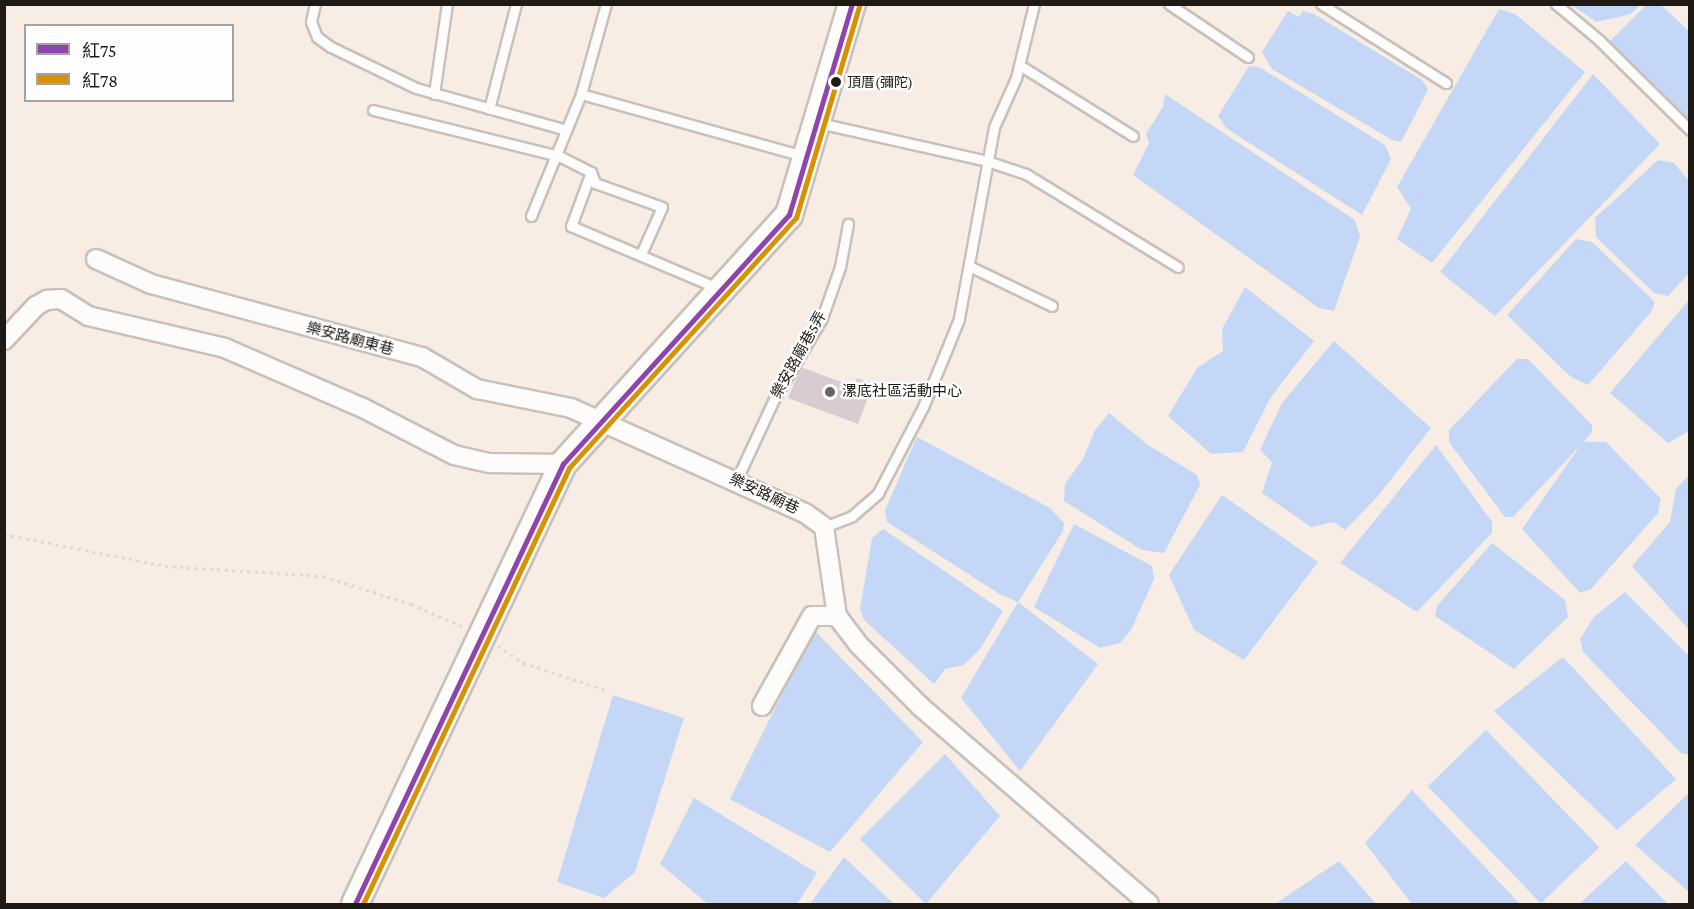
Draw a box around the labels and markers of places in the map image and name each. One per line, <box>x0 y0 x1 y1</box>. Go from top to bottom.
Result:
place label: 頂厝(彌陀) <box>847 74 913 90</box>
marker: 頂厝(彌陀) <box>830 76 842 88</box>
place label: 漯底社區活動中心 <box>842 383 962 401</box>
marker: 漯底社區活動中心 <box>823 385 837 399</box>

